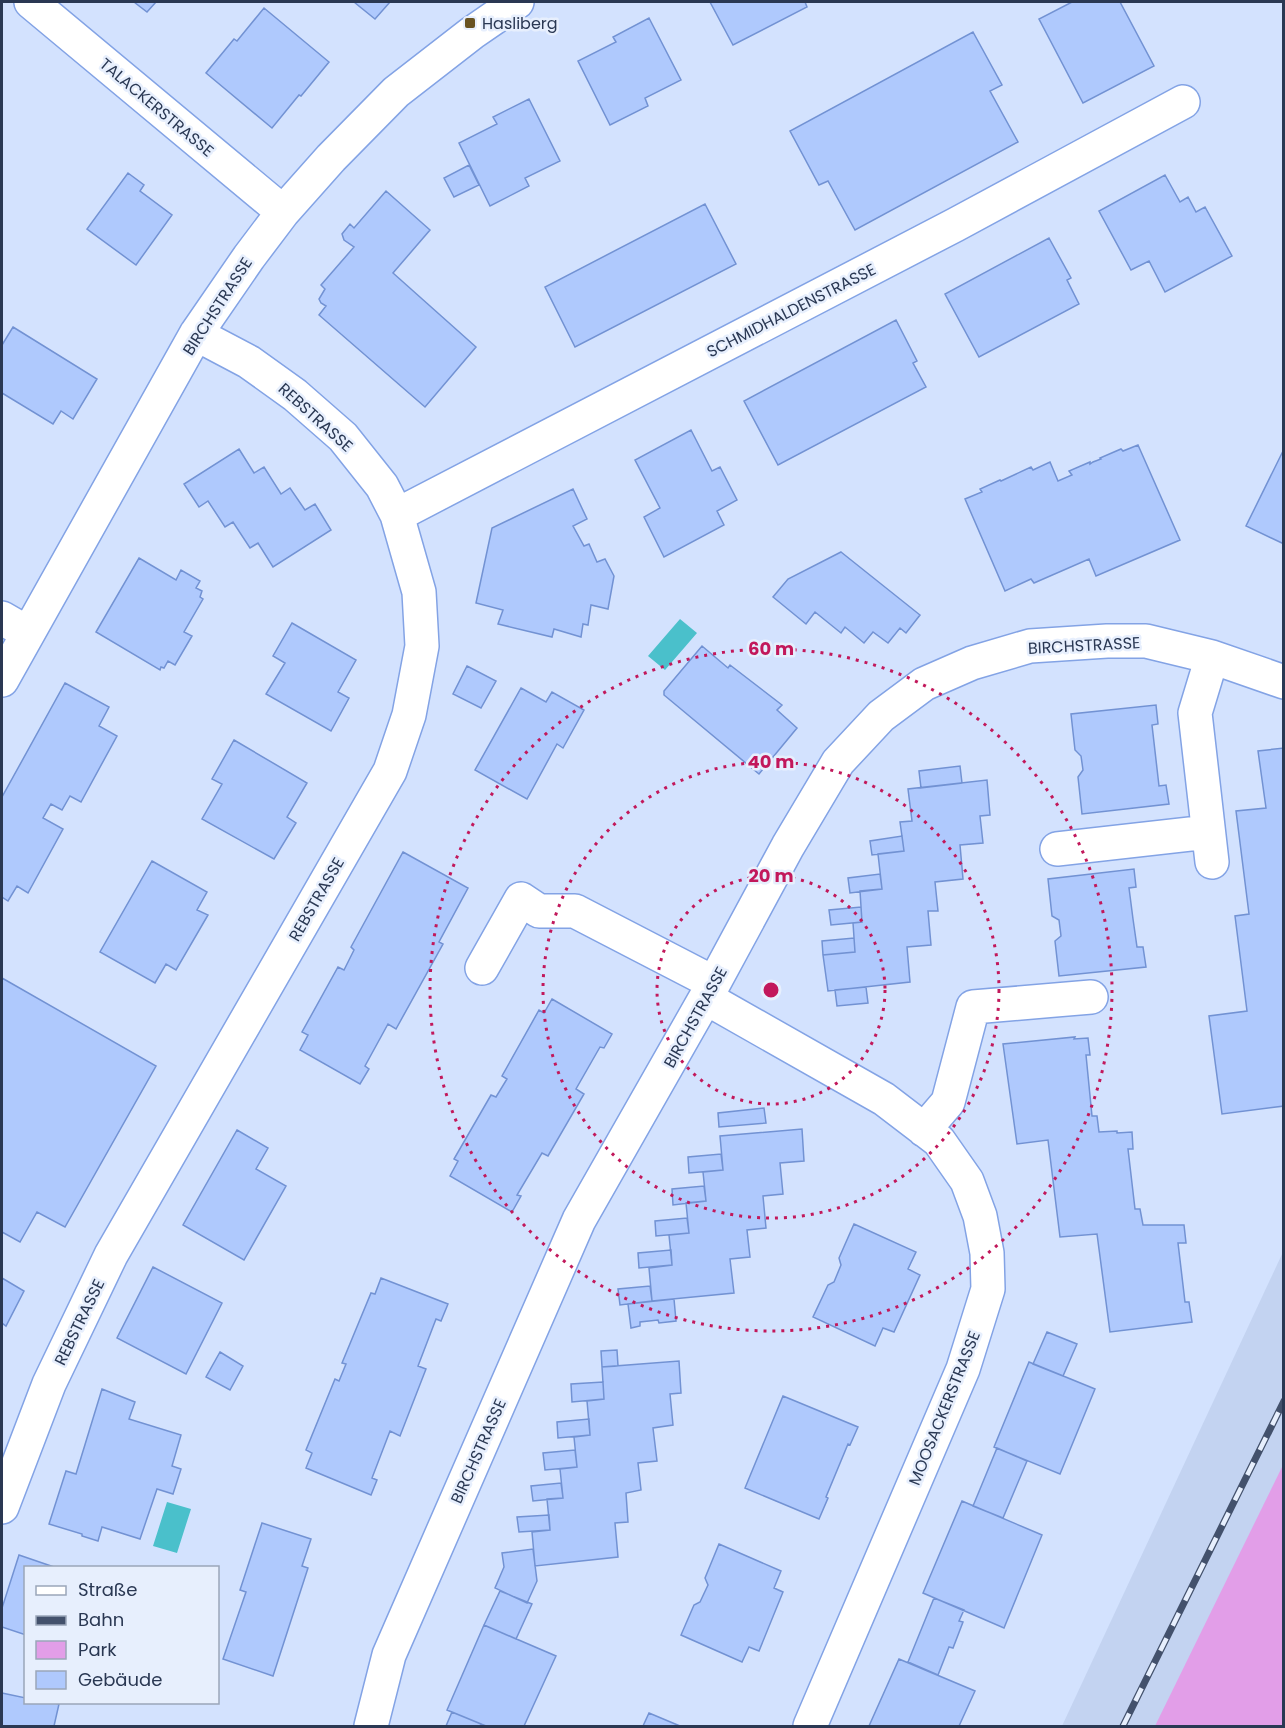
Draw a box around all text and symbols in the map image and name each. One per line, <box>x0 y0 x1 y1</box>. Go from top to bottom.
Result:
place label: Hasliberg <box>482 12 558 35</box>
marker: Hasliberg <box>463 16 477 30</box>
street label: TALACKERSTRASSE <box>95 53 219 162</box>
street label: BIRCHSTRASSE <box>177 253 258 360</box>
street label: SCHMIDHALDENSTRASSE <box>703 258 880 363</box>
street label: REBSTRASSE <box>273 378 358 457</box>
street label: BIRCHSTRASSE <box>1027 631 1141 660</box>
text: 60 m <box>748 636 794 661</box>
text: 40 m <box>748 749 794 774</box>
street label: REBSTRASSE <box>283 853 350 945</box>
text: 20 m <box>749 863 793 888</box>
street label: BIRCHSTRASSE <box>658 962 733 1072</box>
centre of rings <box>761 980 781 1000</box>
street label: REBSTRASSE <box>49 1275 110 1369</box>
street label: MOOSACKERSTRASSE <box>903 1328 986 1489</box>
street label: BIRCHSTRASSE <box>445 1395 512 1507</box>
legend <box>24 1566 219 1704</box>
text: Straße <box>78 1577 137 1602</box>
text: Bahn <box>78 1607 124 1632</box>
text: Park <box>78 1637 117 1662</box>
text: Gebäude <box>78 1667 162 1692</box>

